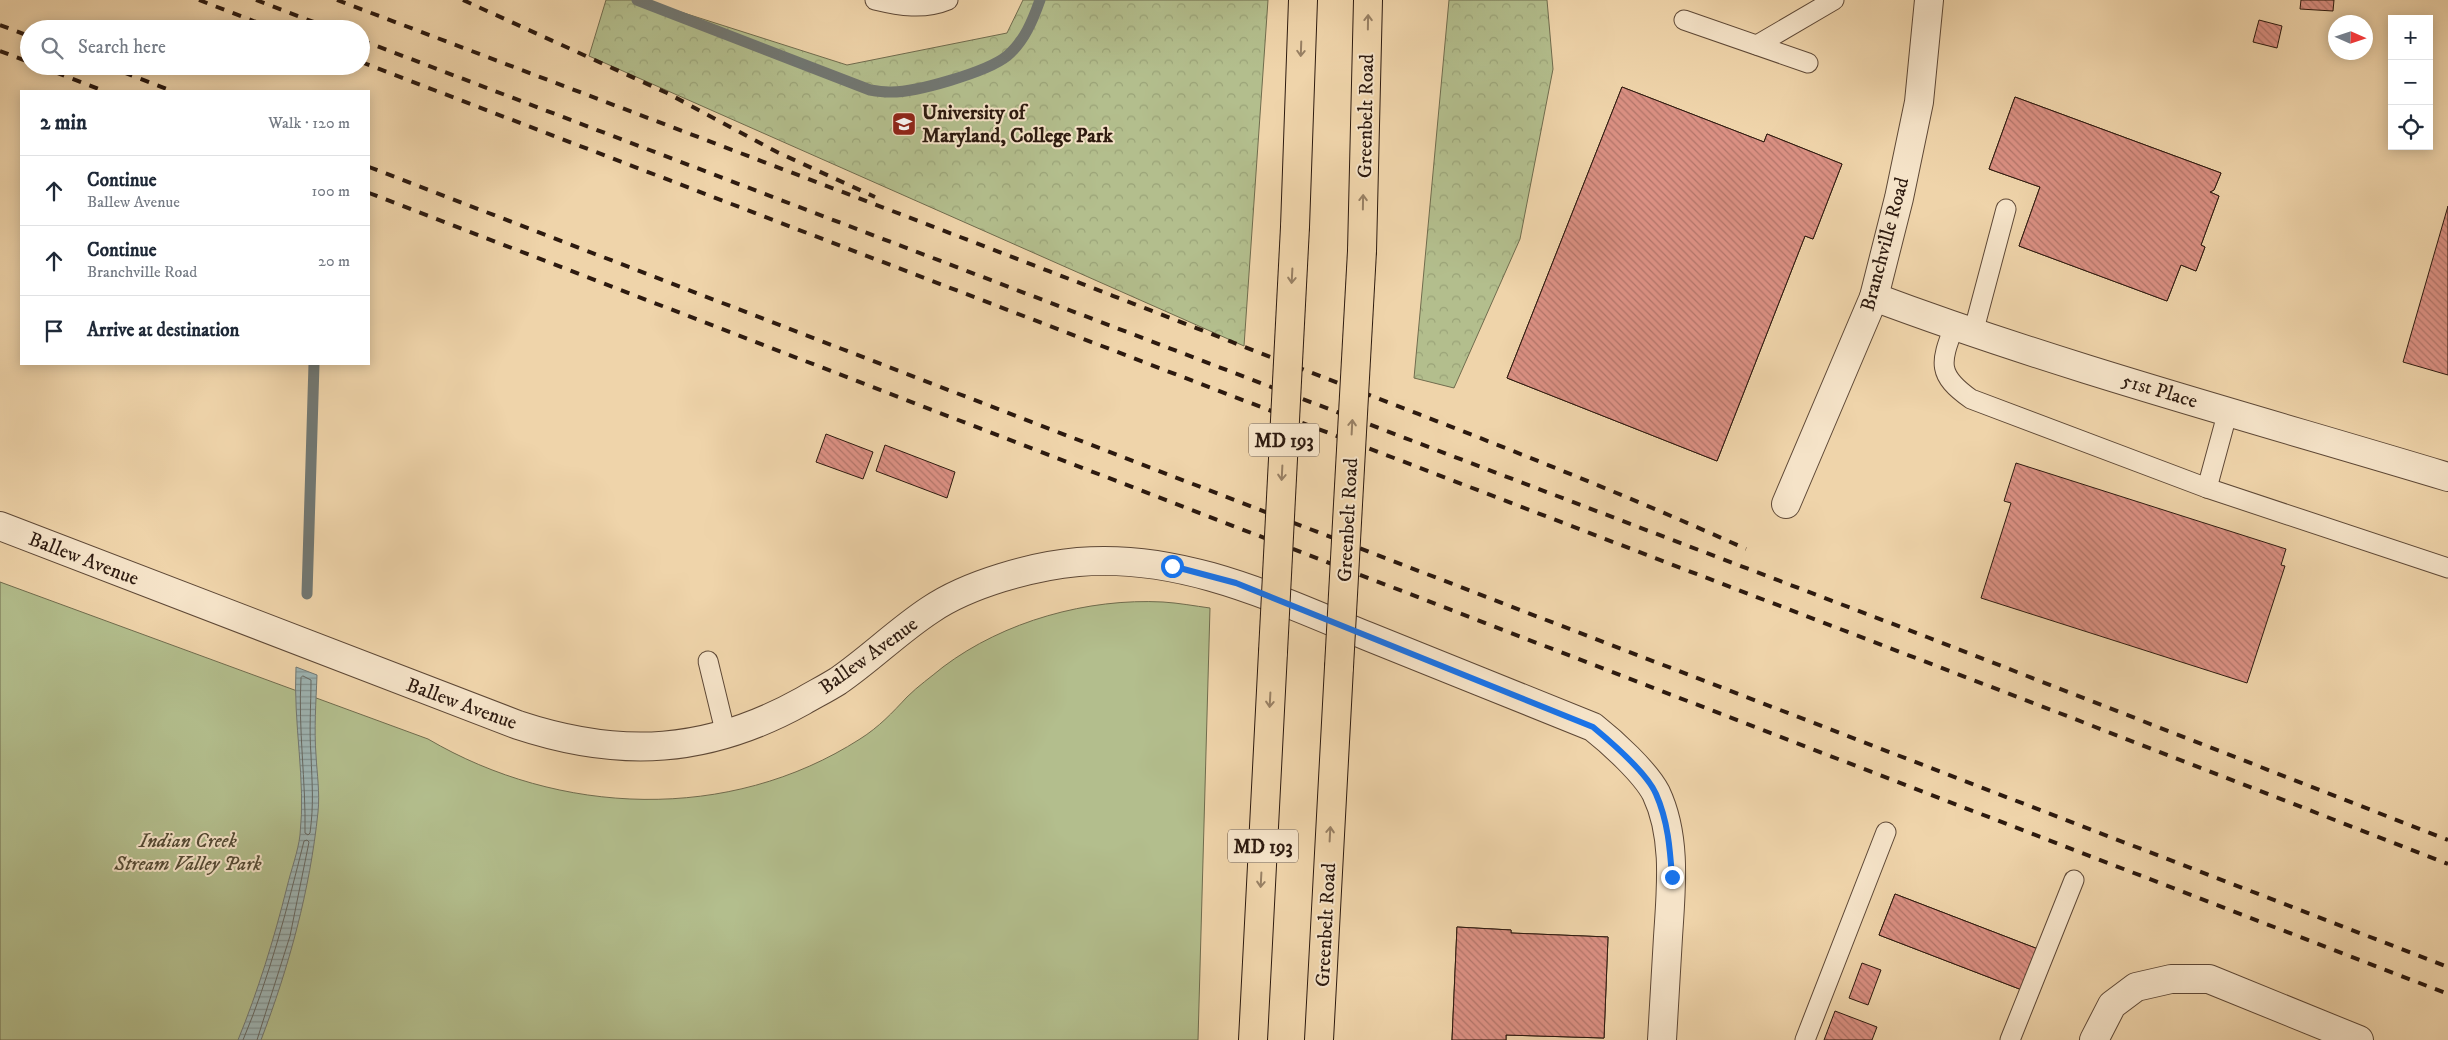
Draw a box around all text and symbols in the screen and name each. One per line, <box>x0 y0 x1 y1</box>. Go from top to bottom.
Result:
one-way arrow <box>1363 15 1372 31</box>
north arrow <box>2328 15 2373 60</box>
map controls <box>2388 15 2433 150</box>
button: + <box>2388 15 2433 60</box>
search box <box>20 20 370 75</box>
icon: search <box>38 34 66 62</box>
text: Search here <box>78 36 166 59</box>
one-way arrow <box>1297 40 1306 56</box>
street label: Greenbelt Road <box>1353 54 1380 178</box>
button: − <box>2388 60 2433 105</box>
place label: University of Maryland, College Park <box>922 101 1114 149</box>
button: locate <box>2388 105 2433 150</box>
text: 2 min <box>40 110 87 136</box>
school or university icon: University of Maryland, College Park <box>891 111 917 137</box>
text: Walk · 120 m <box>268 113 350 133</box>
text: Continue <box>87 169 157 192</box>
street label: Branchville Road <box>1856 175 1915 314</box>
icon: ahead <box>40 177 68 205</box>
text: 100 m <box>312 181 350 201</box>
text: Ballew Avenue <box>87 192 180 212</box>
one-way arrow <box>1358 195 1368 211</box>
text: Continue <box>87 239 157 262</box>
icon: ahead <box>40 247 68 275</box>
text: 20 m <box>318 251 350 271</box>
text: Branchville Road <box>87 262 197 282</box>
one-way arrow <box>1288 268 1297 284</box>
icon: arrive <box>40 317 68 345</box>
text: Arrive at destination <box>87 319 239 342</box>
street label: 51st Place <box>2119 368 2200 415</box>
one-way arrow <box>1348 419 1357 435</box>
road number: MD 193 <box>1249 424 1319 456</box>
street label: Greenbelt Road <box>1333 457 1364 583</box>
one-way arrow <box>1278 465 1287 481</box>
street label: Ballew Avenue <box>25 527 142 592</box>
route start <box>1161 555 1184 578</box>
street label: Ballew Avenue <box>815 612 923 700</box>
street label: Ballew Avenue <box>403 673 520 736</box>
one-way arrow <box>1266 692 1275 708</box>
one-way arrow <box>1326 826 1335 842</box>
park label: Indian Creek Stream Valley Park <box>113 829 262 877</box>
road number: MD 193 <box>1228 829 1298 862</box>
street label: Greenbelt Road <box>1311 862 1342 988</box>
route end <box>1661 866 1684 889</box>
one-way arrow <box>1256 872 1266 888</box>

